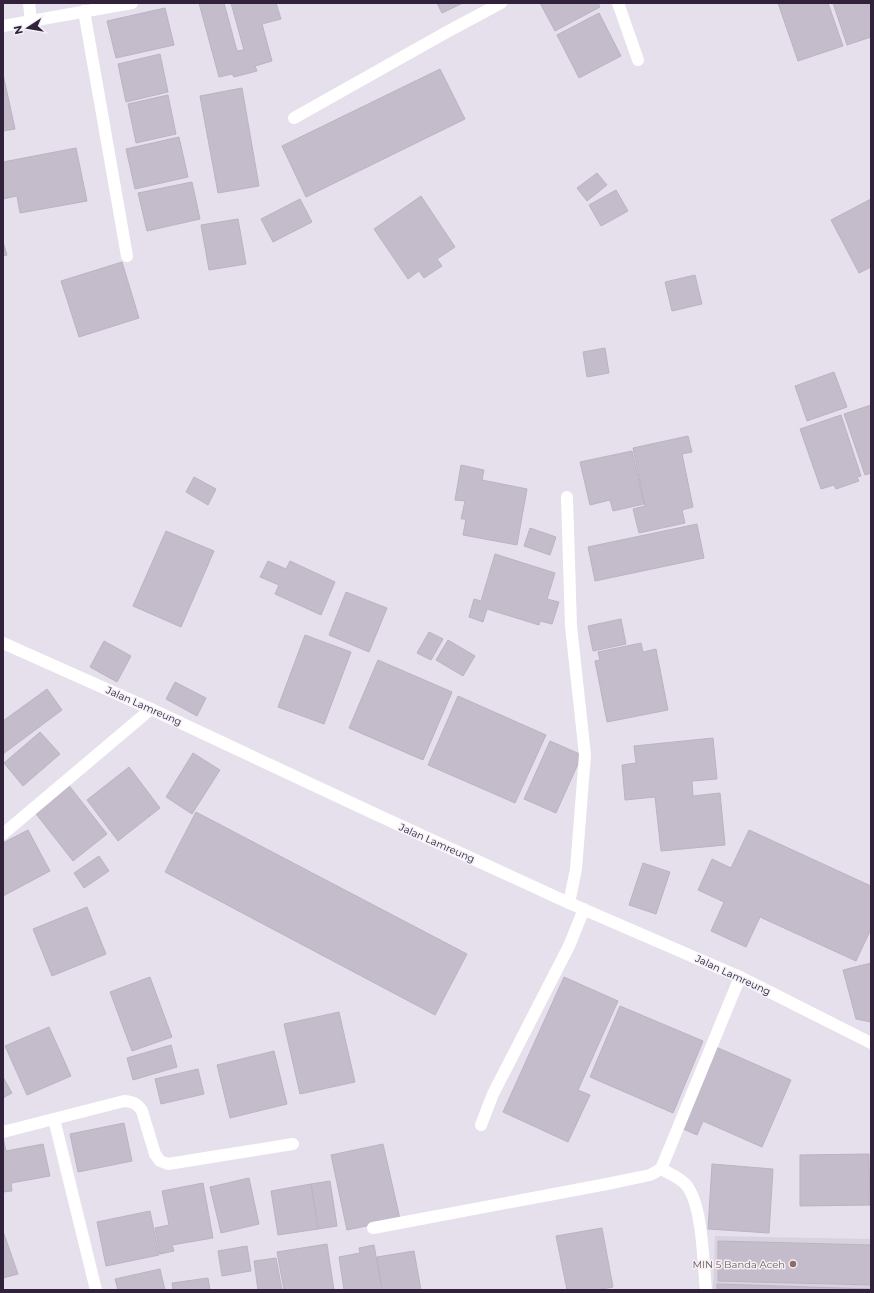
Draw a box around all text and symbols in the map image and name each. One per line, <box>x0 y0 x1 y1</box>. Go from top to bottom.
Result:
north arrow <box>8 8 48 48</box>
text: N <box>10 24 26 36</box>
street label: Jalan Lamreung <box>103 683 184 729</box>
street label: Jalan Lamreung <box>396 820 477 866</box>
street label: Jalan Lamreung <box>692 951 773 998</box>
place label: MIN 5 Banda Aceh <box>692 1258 785 1271</box>
marker: MIN 5 Banda Aceh <box>788 1259 798 1269</box>

